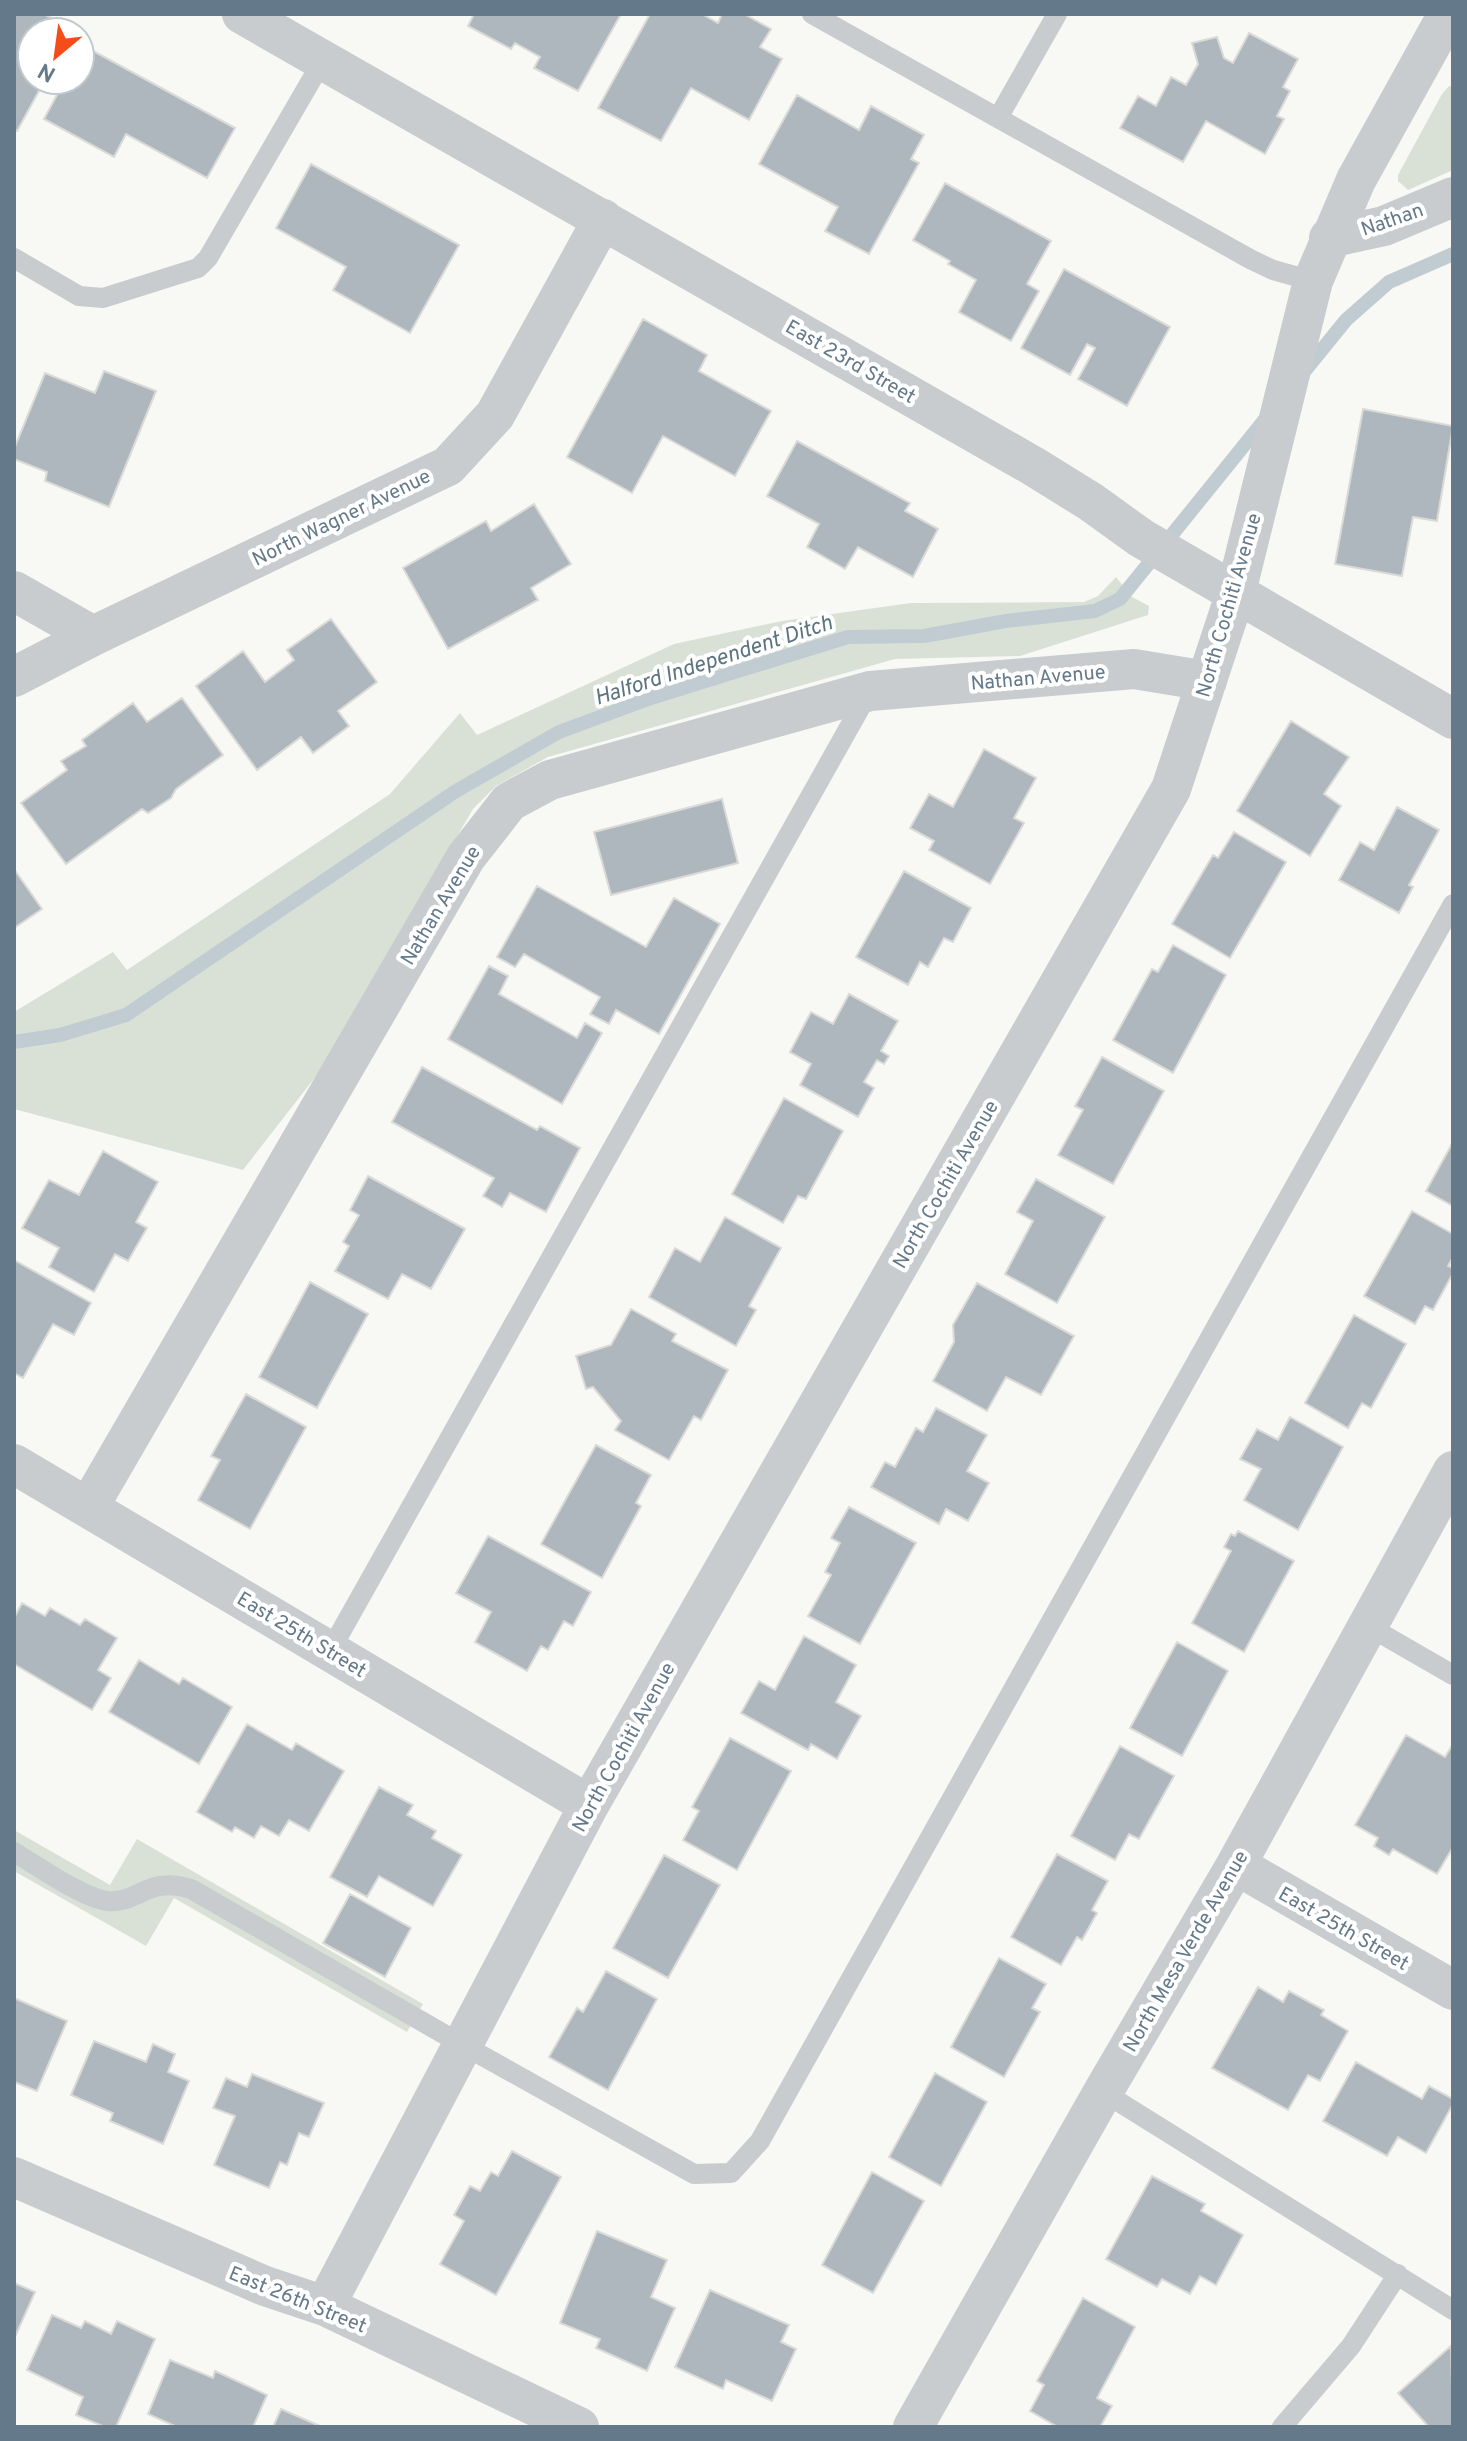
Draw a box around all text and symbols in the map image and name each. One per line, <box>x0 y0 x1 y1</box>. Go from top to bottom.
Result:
north arrow <box>16 16 96 96</box>
text: N <box>34 56 61 87</box>
street label: Nathan <box>1358 198 1427 244</box>
street label: East 23rd Street <box>780 315 920 411</box>
street label: North Wagner Avenue <box>248 464 435 573</box>
street label: North Cochiti Avenue <box>1191 510 1269 701</box>
water label: Halford Independent Ditch <box>591 610 836 713</box>
street label: Nathan Avenue <box>970 660 1107 698</box>
street label: Nathan Avenue <box>396 841 488 971</box>
street label: North Cochiti Avenue <box>888 1096 1006 1274</box>
street label: East 25th Street <box>231 1587 371 1685</box>
street label: North Cochiti Avenue <box>567 1658 682 1838</box>
street label: North Mesa Verde Avenue <box>1118 1846 1255 2058</box>
street label: East 25th Street <box>1273 1882 1413 1978</box>
street label: East 26th Street <box>225 2261 370 2340</box>

